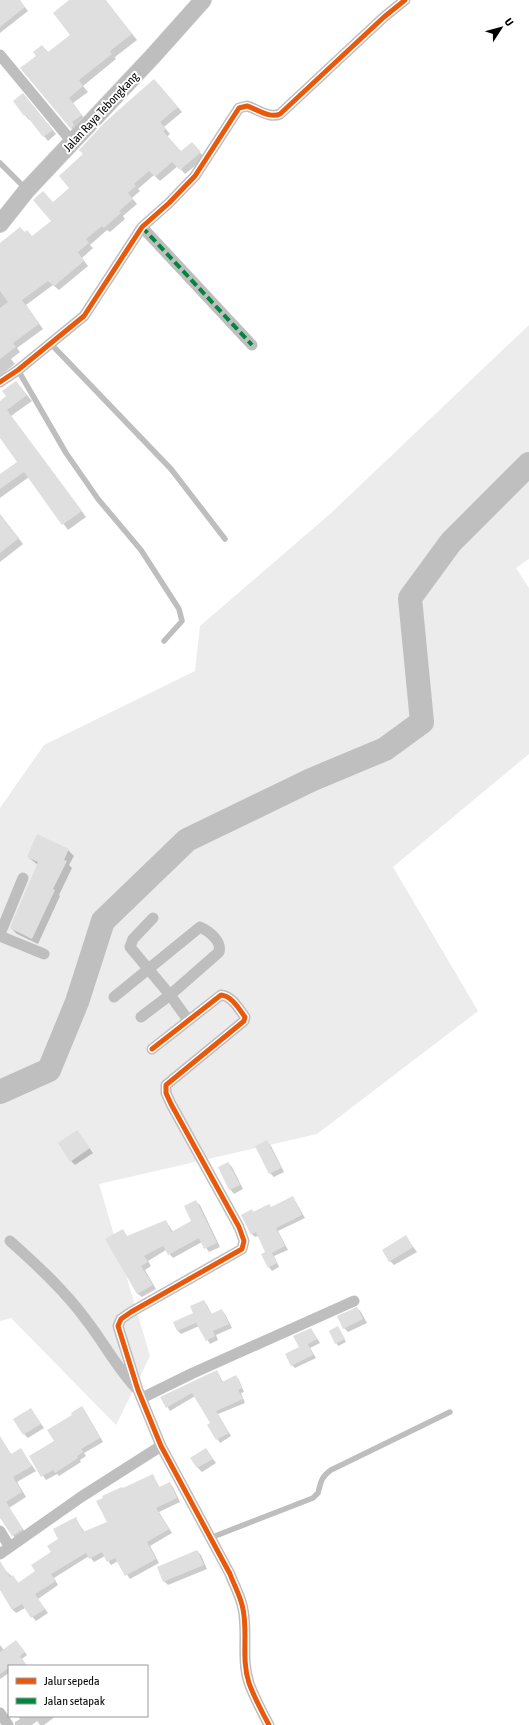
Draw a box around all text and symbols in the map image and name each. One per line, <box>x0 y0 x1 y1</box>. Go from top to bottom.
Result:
north arrow <box>481 8 521 48</box>
text: U <box>502 16 516 28</box>
street label: Jalan Raya Tebongkang <box>61 69 142 155</box>
legend <box>8 1665 148 1717</box>
text: Jalur sepeda <box>44 1674 100 1688</box>
text: Jalan setapak <box>44 1694 106 1708</box>

